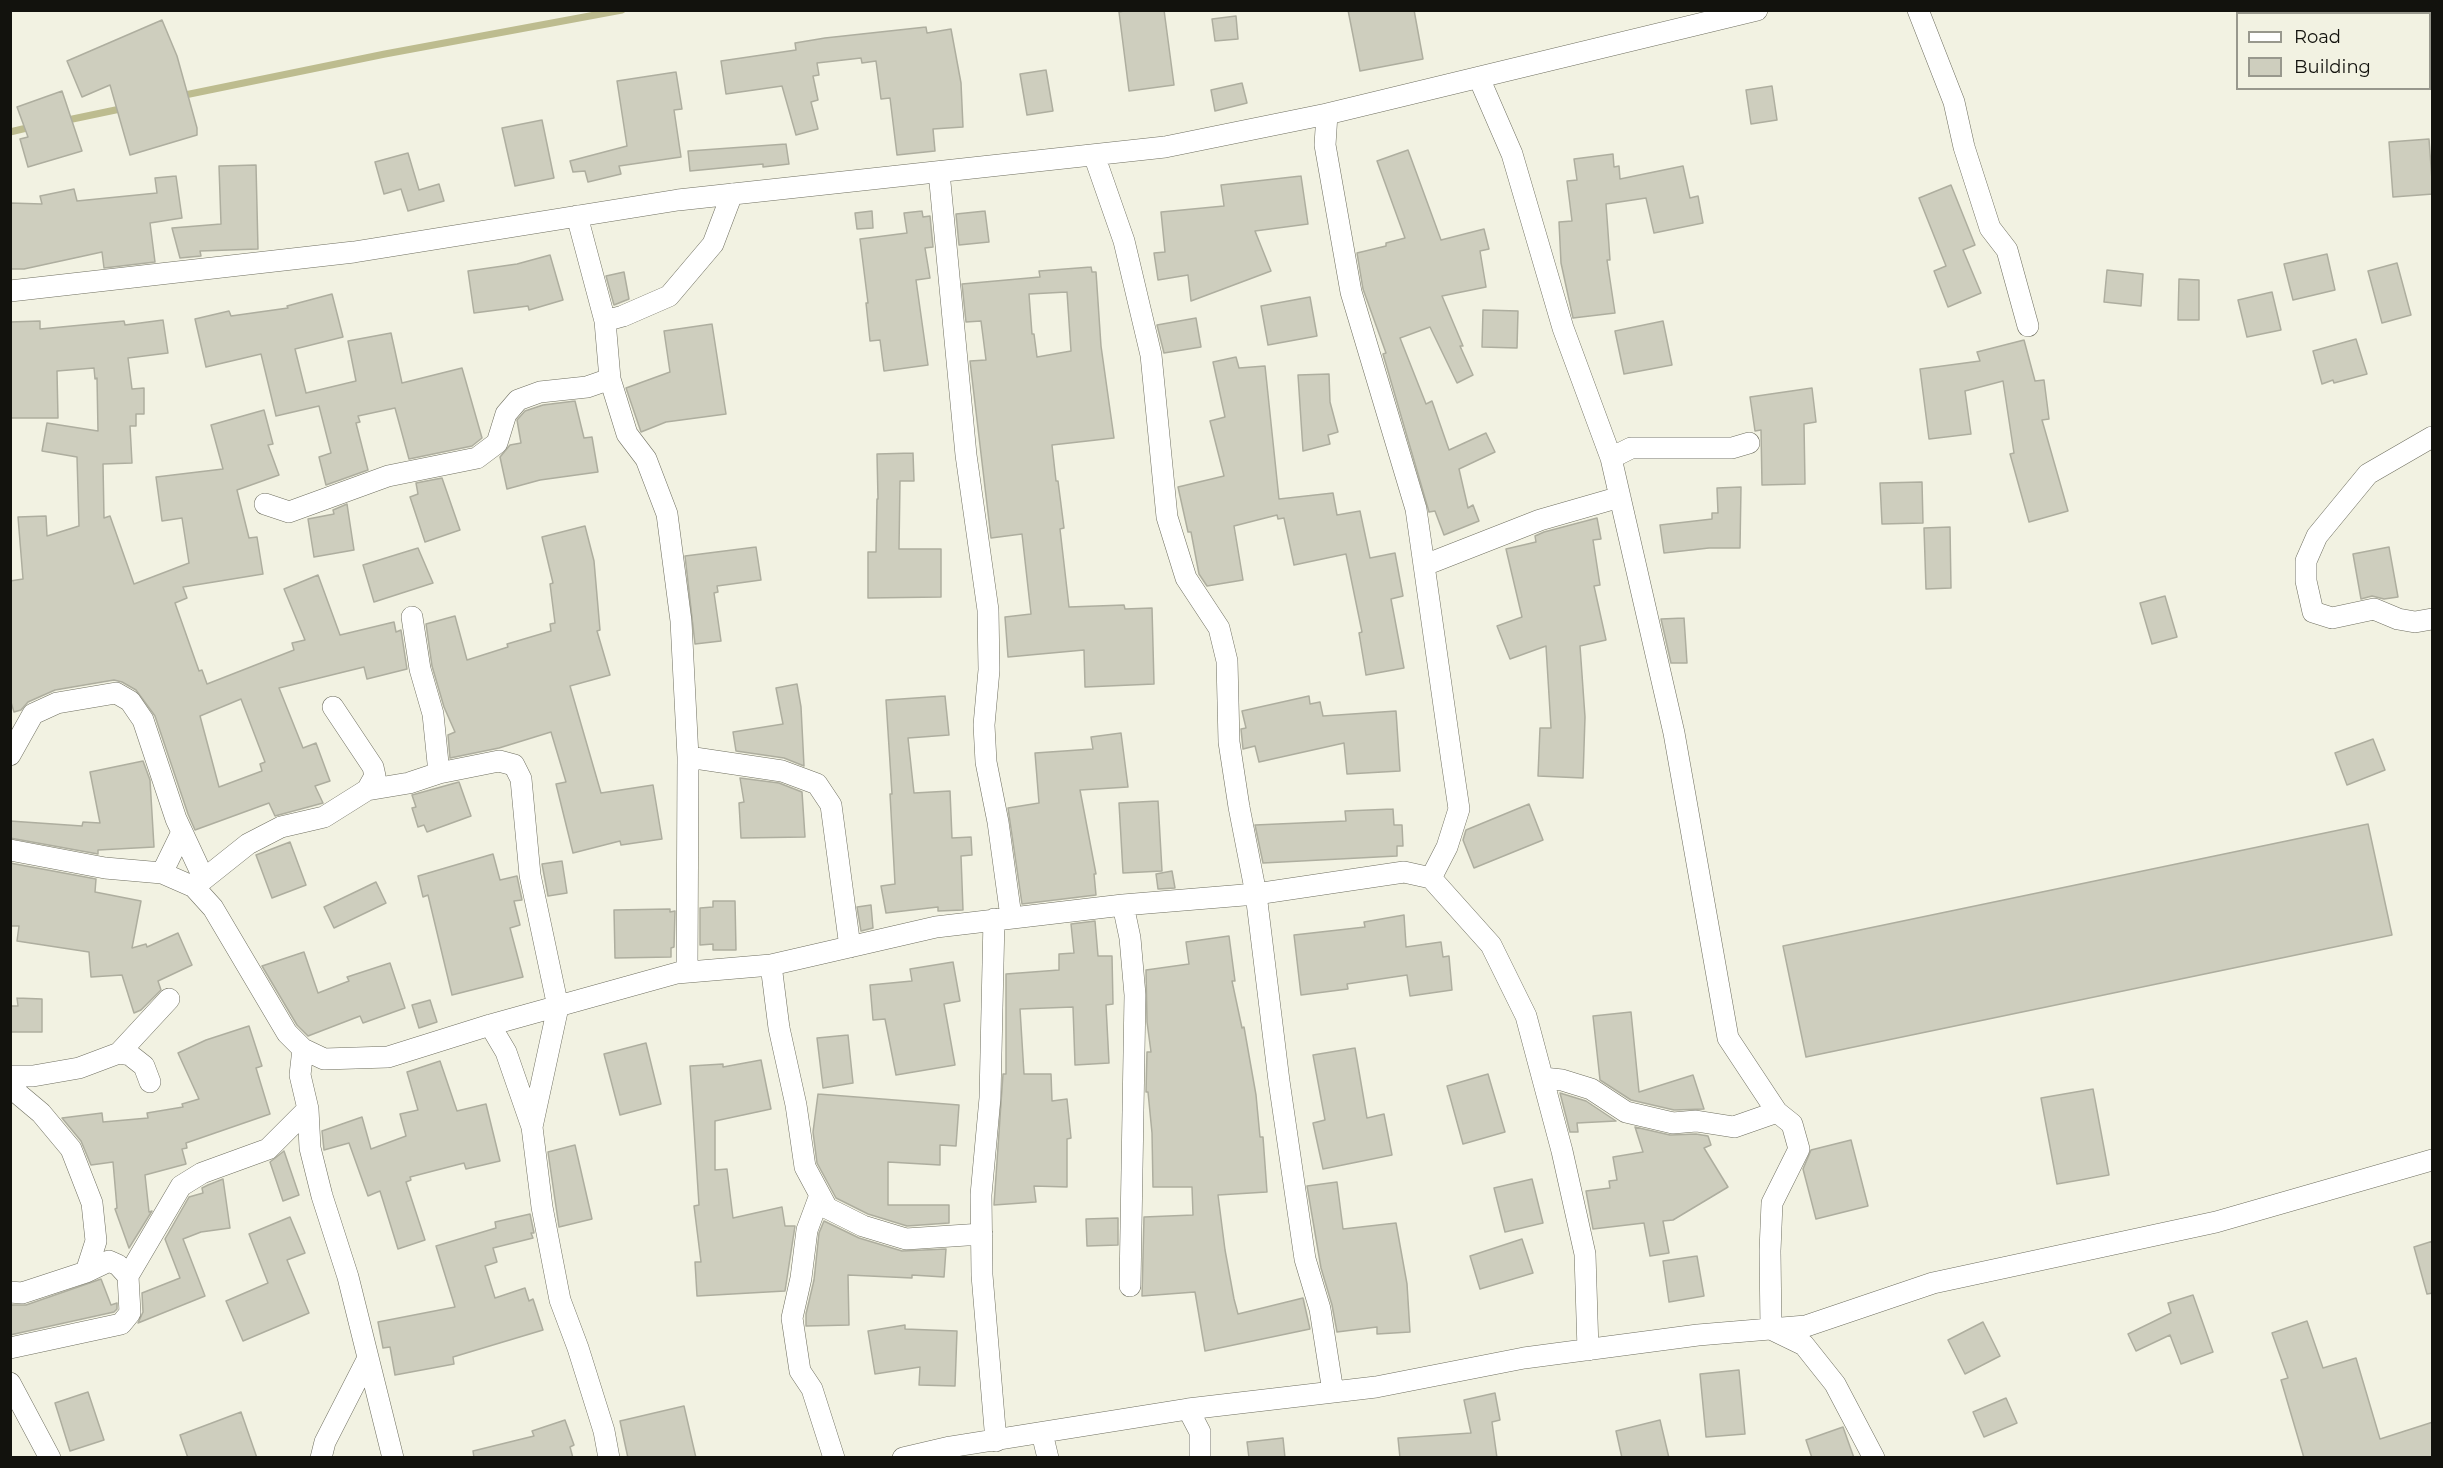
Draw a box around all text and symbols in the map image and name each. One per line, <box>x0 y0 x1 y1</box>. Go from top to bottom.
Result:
legend <box>2236 12 2431 90</box>
text: Road <box>2294 26 2341 48</box>
text: Building <box>2294 56 2371 78</box>

